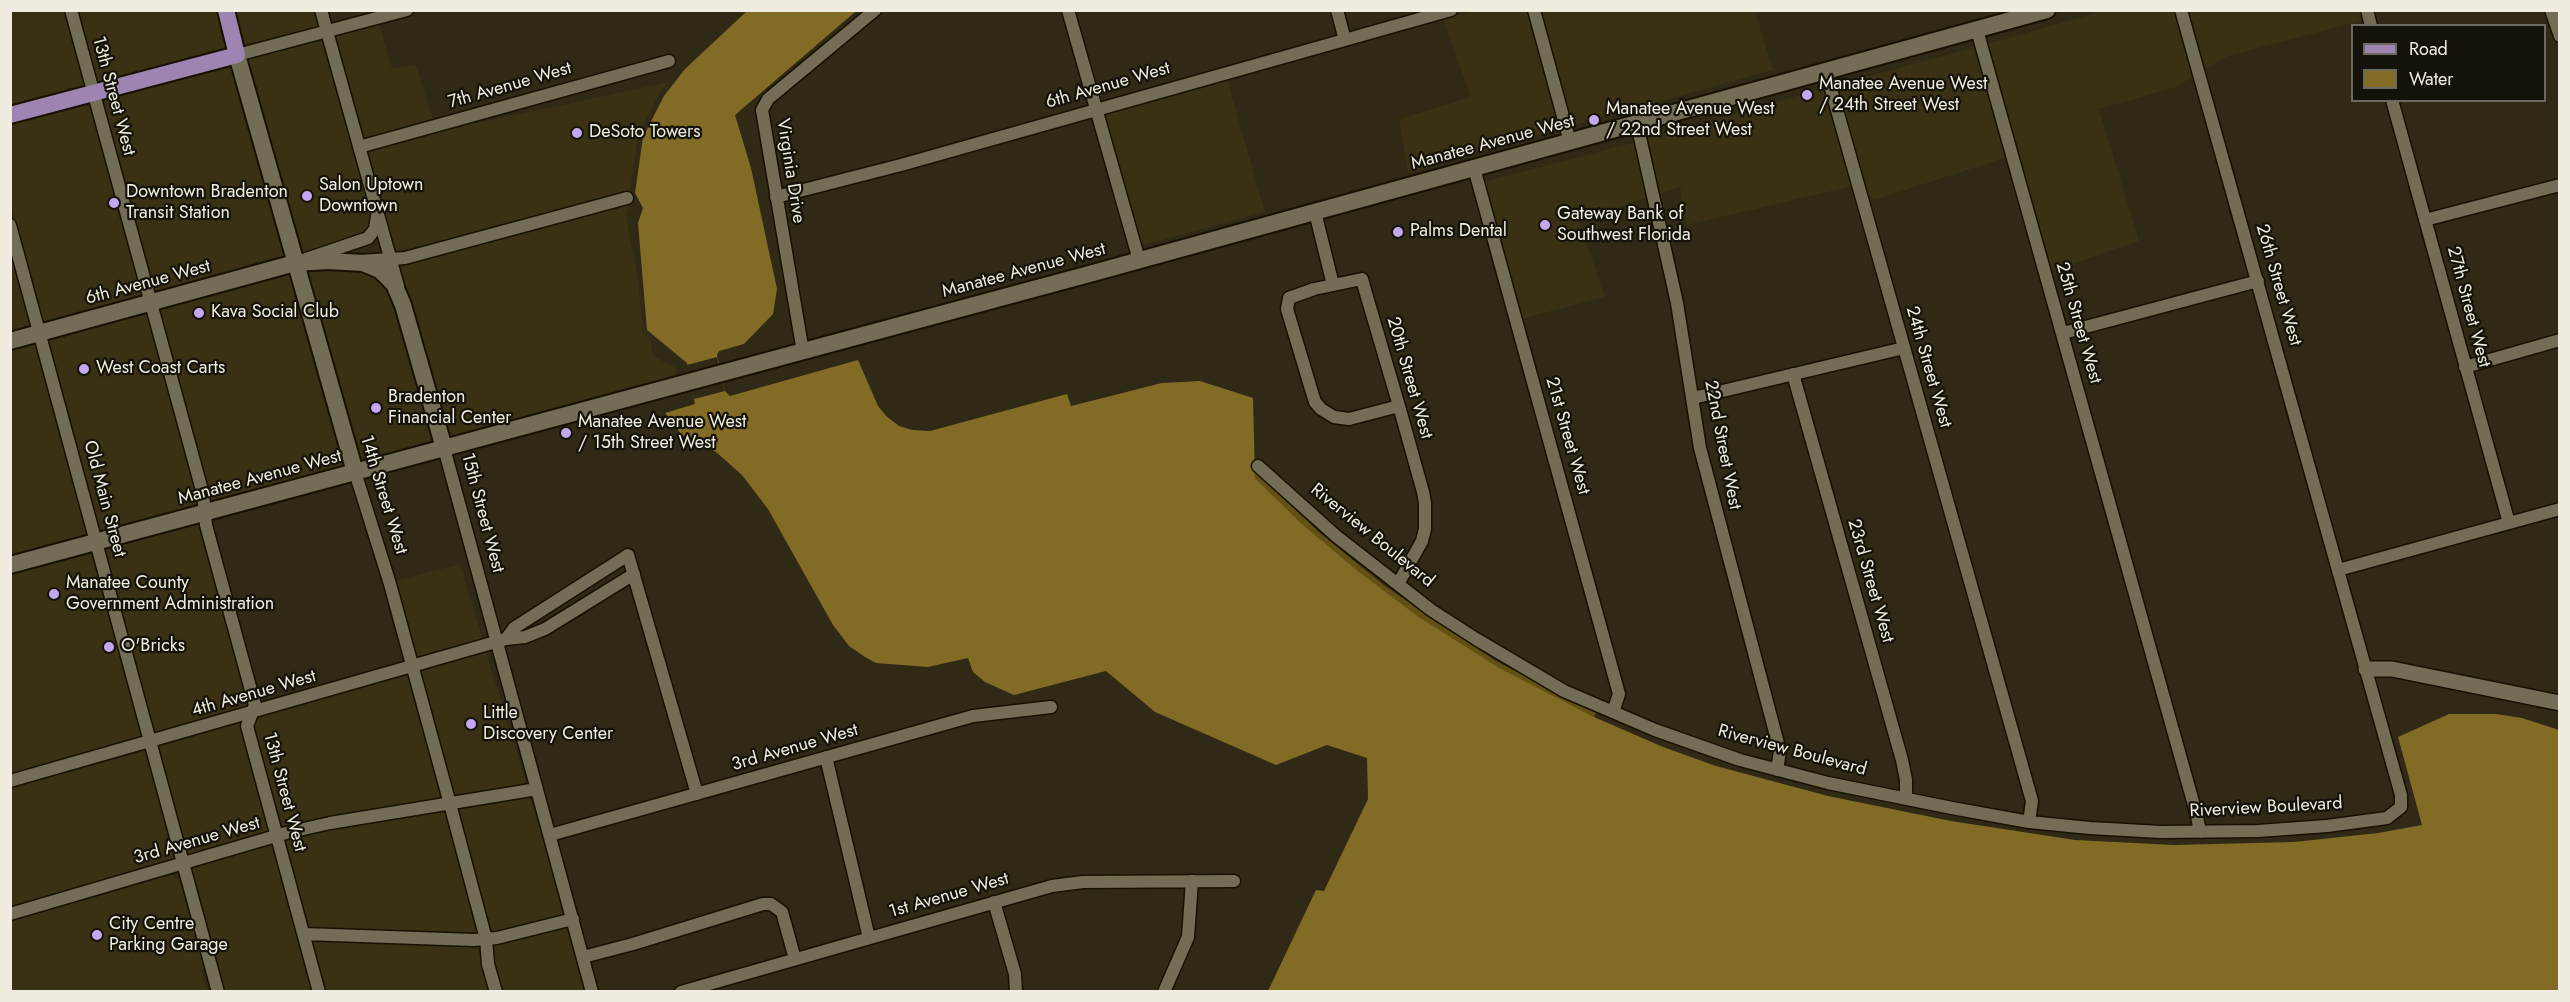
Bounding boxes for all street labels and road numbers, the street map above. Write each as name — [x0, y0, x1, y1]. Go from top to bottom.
street label: 13th Street West — [87, 34, 139, 158]
street label: 7th Avenue West — [446, 58, 574, 114]
street label: 6th Avenue West — [1043, 58, 1173, 114]
street label: Manatee Avenue West — [1409, 111, 1577, 175]
street label: Virginia Drive — [771, 117, 809, 225]
street label: 26th Street West — [2250, 222, 2306, 348]
street label: Manatee Avenue West — [940, 239, 1108, 303]
street label: 27th Street West — [2441, 244, 2495, 370]
street label: 6th Avenue West — [83, 256, 213, 310]
street label: 25th Street West — [2050, 260, 2106, 386]
street label: 24th Street West — [1900, 304, 1956, 430]
street label: 20th Street West — [1381, 315, 1437, 441]
street label: 21st Street West — [1540, 375, 1594, 497]
street label: 22nd Street West — [1699, 379, 1745, 511]
street label: 14th Street West — [355, 433, 411, 557]
street label: Old Main Street — [78, 438, 130, 560]
street label: Manatee Avenue West — [176, 446, 344, 510]
street label: 15th Street West — [456, 451, 508, 575]
street label: Riverview Boulevard — [1306, 479, 1438, 593]
street label: 23rd Street West — [1842, 517, 1898, 645]
street label: 4th Avenue West — [189, 666, 319, 722]
street label: 3rd Avenue West — [729, 720, 861, 776]
street label: Riverview Boulevard — [1715, 721, 1869, 781]
street label: 13th Street West — [258, 730, 310, 854]
street label: Riverview Boulevard — [2189, 793, 2343, 823]
street label: 3rd Avenue West — [131, 813, 263, 869]
street label: 1st Avenue West — [887, 869, 1011, 923]

